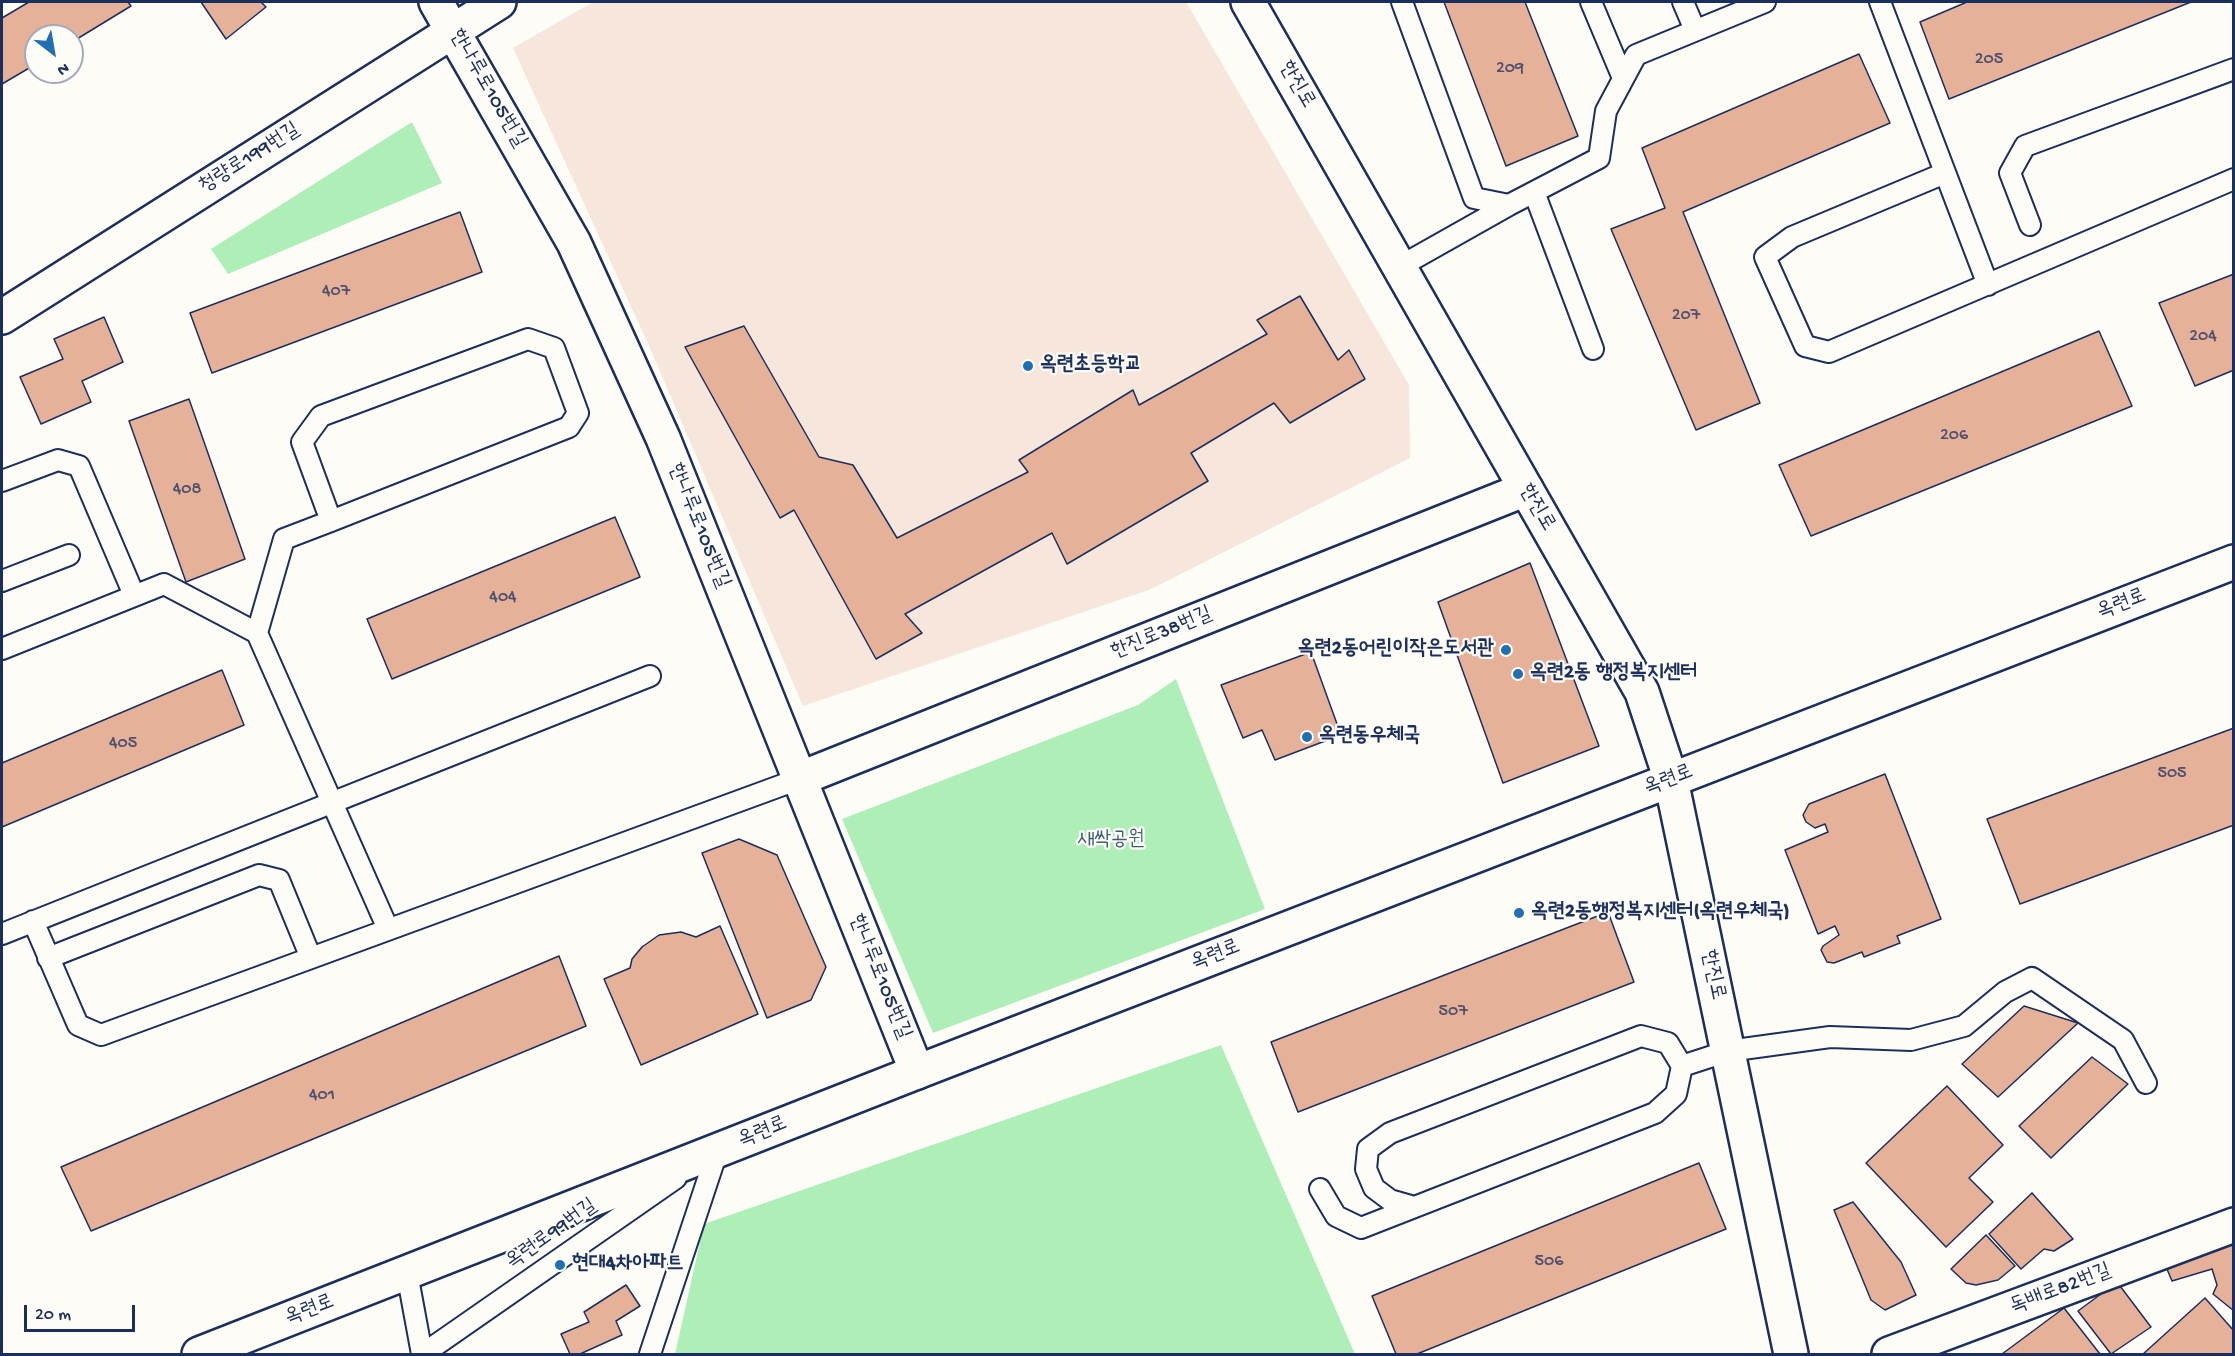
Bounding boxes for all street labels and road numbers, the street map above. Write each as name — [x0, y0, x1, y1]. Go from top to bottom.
street label: 한나루로105번길 — [443, 25, 531, 153]
street label: 한진로 — [1272, 57, 1320, 113]
street label: 청량로199번길 — [195, 118, 305, 200]
street label: 한나루로105번길 — [661, 460, 735, 592]
street label: 한진로 — [1512, 480, 1560, 536]
street label: 옥련로 — [2094, 584, 2150, 626]
street label: 한진로38번길 — [1108, 602, 1216, 666]
street label: 옥련로 — [1641, 760, 1697, 802]
street label: 한나루로105번길 — [842, 911, 916, 1043]
street label: 옥련로 — [1188, 935, 1244, 977]
street label: 한진로 — [1694, 948, 1730, 1002]
street label: 옥련로 — [735, 1112, 791, 1154]
street label: 옥련로99번길 — [502, 1194, 602, 1276]
street label: 독배로82번길 — [2007, 1259, 2115, 1321]
street label: 옥련로 — [282, 1290, 338, 1332]

